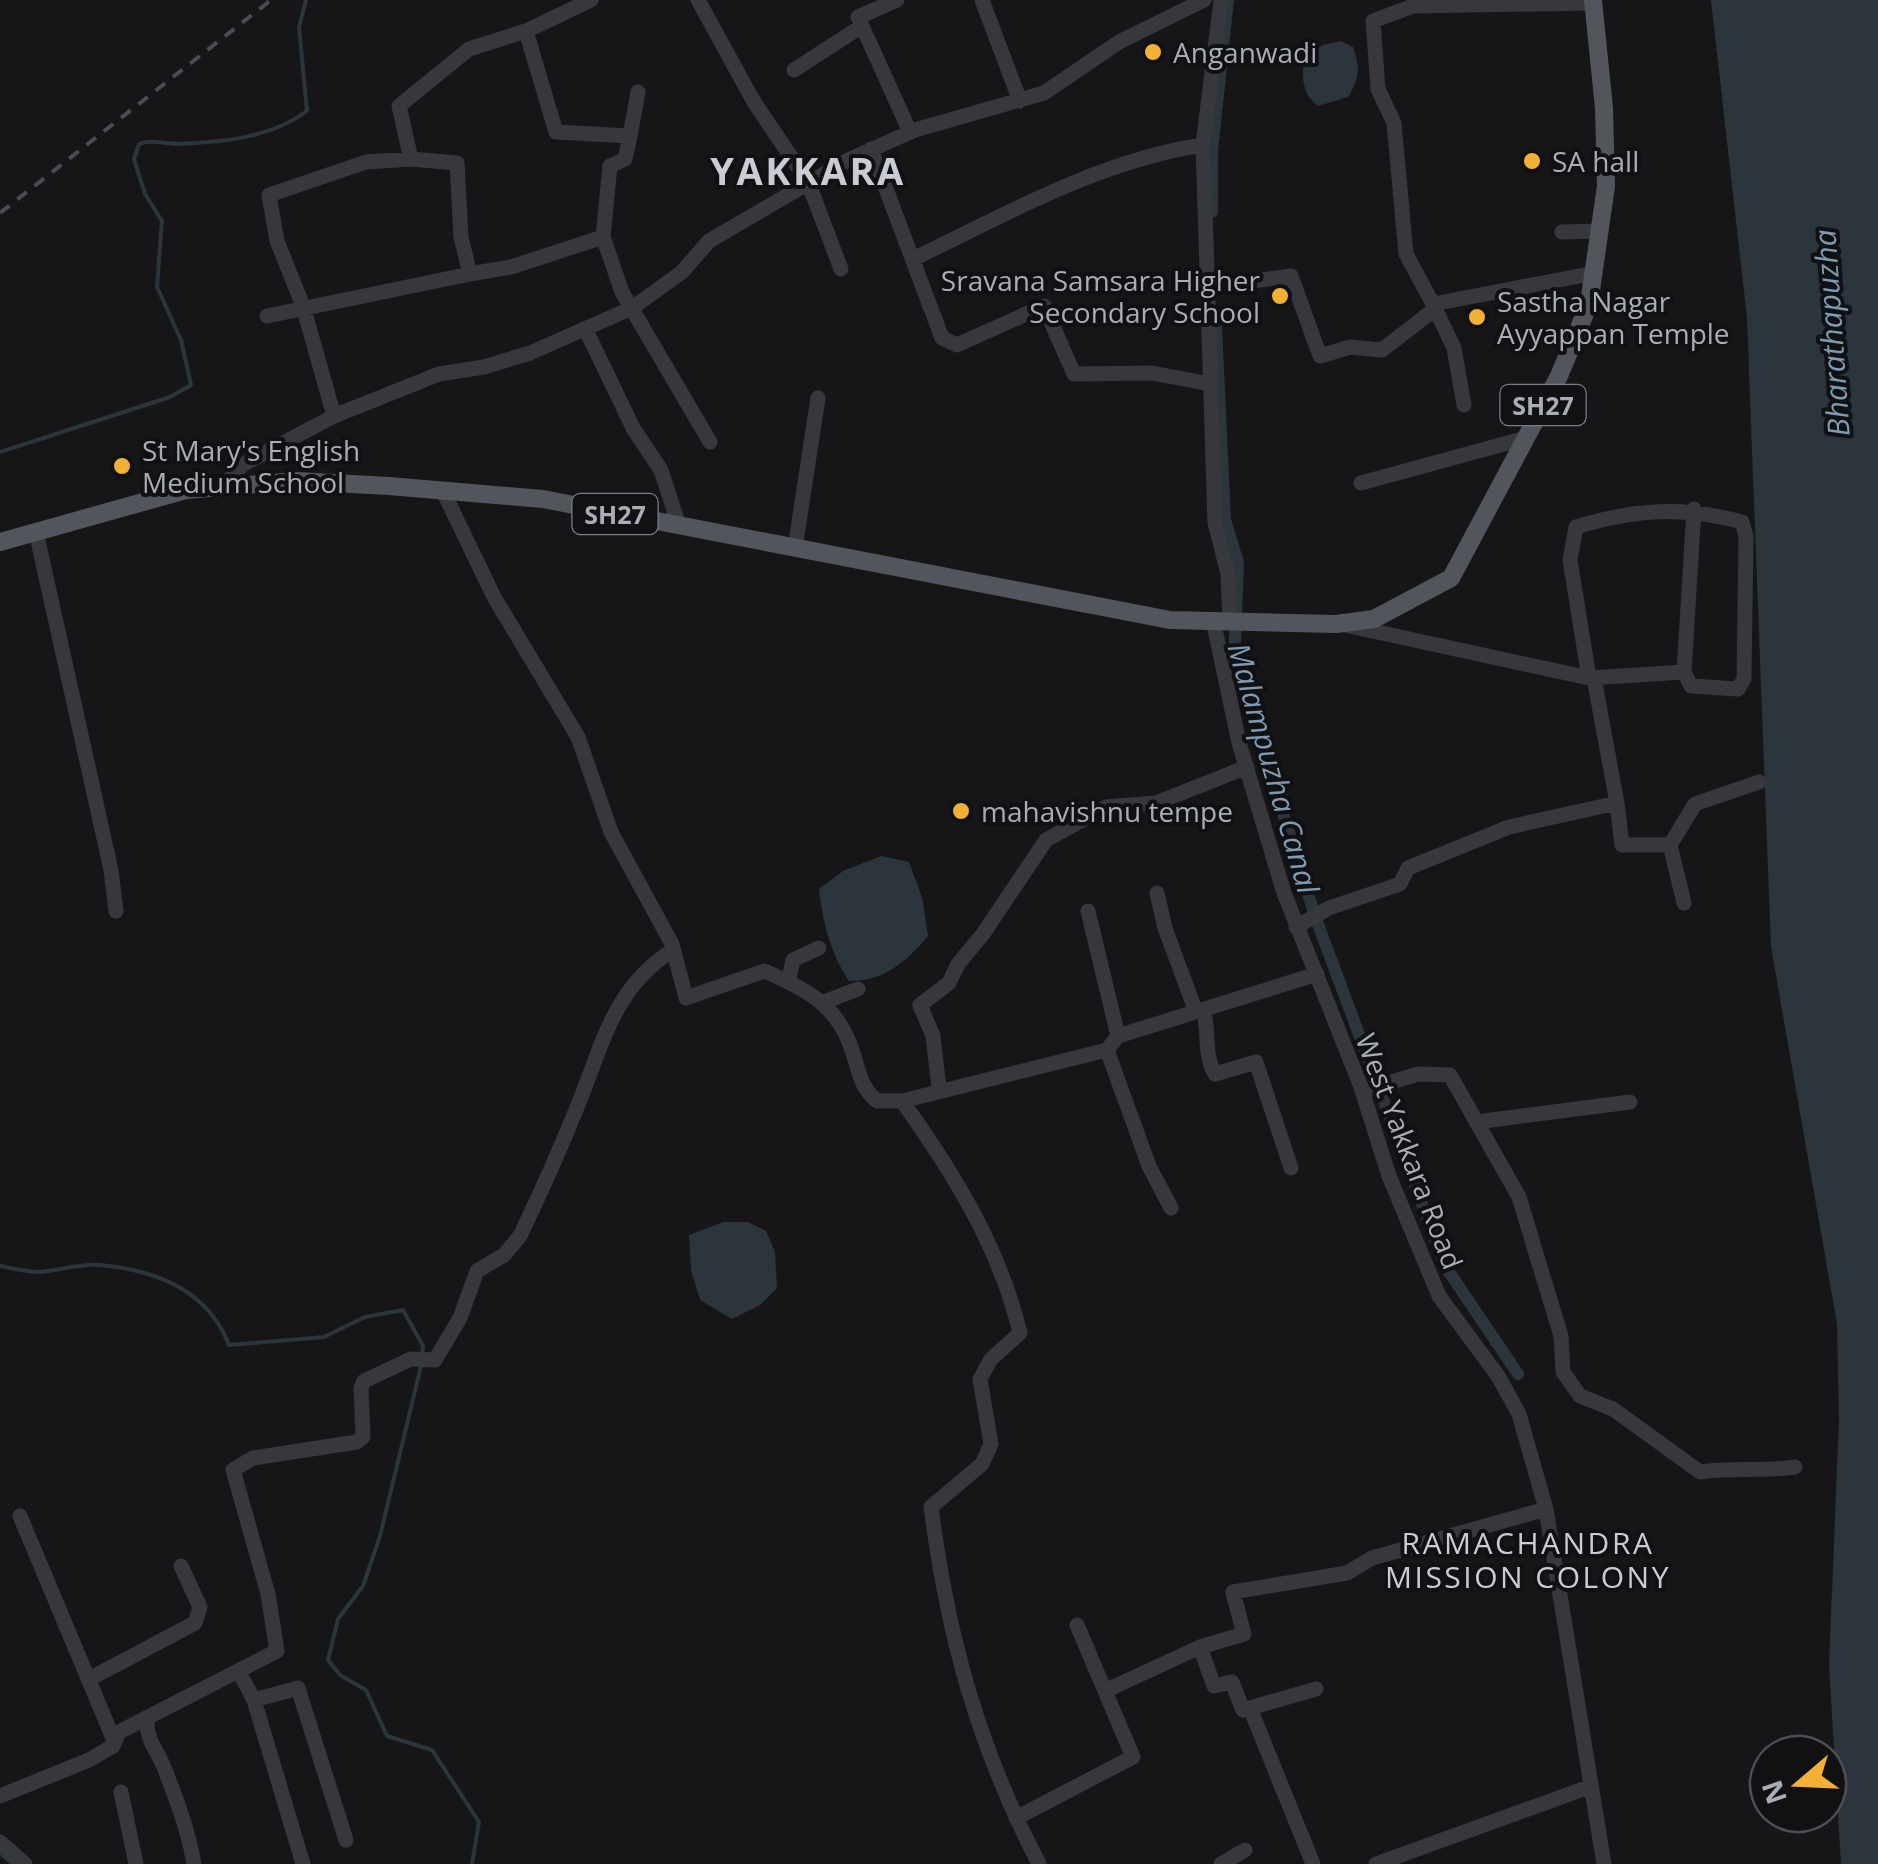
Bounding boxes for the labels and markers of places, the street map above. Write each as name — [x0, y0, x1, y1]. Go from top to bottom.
place label: Anganwadi — [1173, 33, 1317, 71]
marker: Anganwadi — [1142, 41, 1164, 63]
place label: SA hall — [1552, 142, 1639, 180]
marker: SA hall — [1521, 150, 1543, 172]
place label: Sravana Samsara Higher Secondary School — [941, 261, 1261, 331]
place label: Sastha Nagar Ayyappan Temple — [1497, 282, 1730, 352]
marker: Sravana Samsara Higher Secondary School — [1269, 285, 1291, 307]
marker: Sastha Nagar Ayyappan Temple — [1466, 306, 1488, 328]
place label: St Mary's English Medium School — [142, 431, 360, 501]
marker: St Mary's English Medium School — [111, 455, 133, 477]
place label: mahavishnu tempe — [981, 792, 1233, 830]
marker: mahavishnu tempe — [950, 800, 972, 822]

